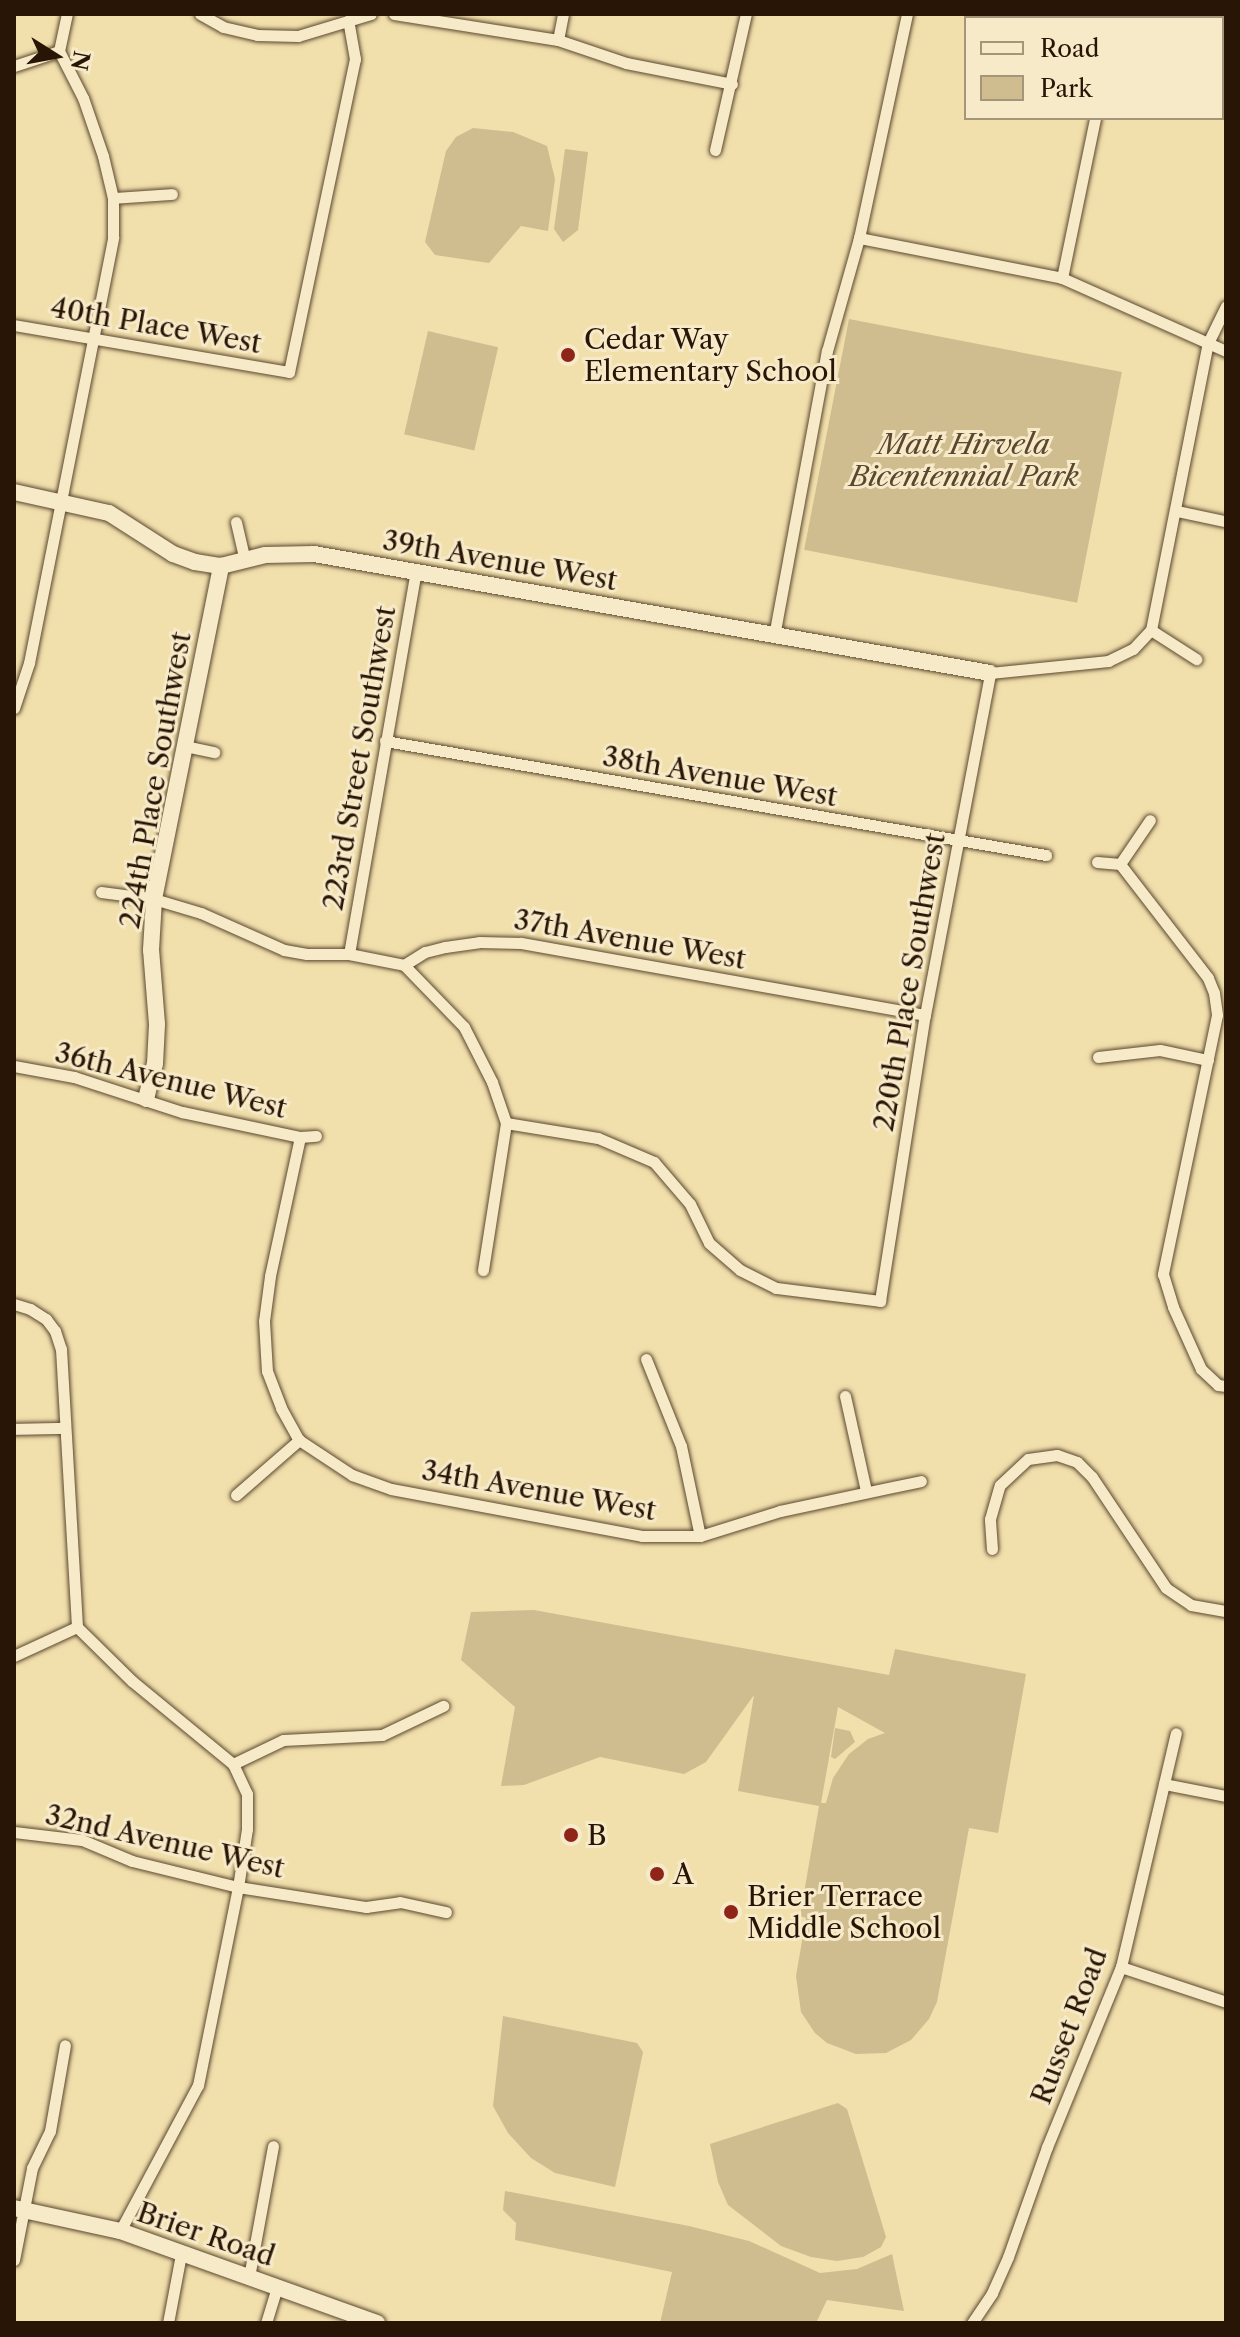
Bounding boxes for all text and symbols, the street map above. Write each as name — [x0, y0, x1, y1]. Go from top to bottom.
north arrow — [16, 16, 96, 96]
legend — [964, 16, 1224, 120]
text: Road — [1040, 34, 1099, 63]
text: N — [65, 49, 95, 73]
text: Park — [1040, 74, 1092, 103]
street label: 40th Place West — [48, 290, 264, 360]
place label: Cedar Way Elementary School — [584, 322, 838, 388]
marker: Cedar Way Elementary School — [559, 346, 577, 364]
park label: Matt Hirvela Bicentennial Park — [849, 427, 1079, 493]
street label: 39th Avenue West — [379, 523, 621, 597]
street label: 223rd Street Southwest — [316, 603, 402, 913]
street label: 224th Place Southwest — [112, 629, 198, 931]
street label: 38th Avenue West — [599, 739, 841, 813]
street label: 220th Place Southwest — [866, 830, 952, 1134]
street label: 37th Avenue West — [510, 902, 750, 976]
street label: 36th Avenue West — [51, 1035, 291, 1125]
street label: 34th Avenue West — [418, 1453, 660, 1527]
street label: 32nd Avenue West — [41, 1797, 289, 1885]
place label: B — [587, 1818, 607, 1852]
marker: B — [562, 1826, 580, 1844]
place label: A — [673, 1857, 694, 1891]
marker: A — [648, 1865, 666, 1883]
place label: Brier Terrace Middle School — [747, 1879, 941, 1945]
marker: Brier Terrace Middle School — [722, 1903, 740, 1921]
street label: Russet Road — [1024, 1943, 1114, 2109]
street label: Brier Road — [132, 2195, 280, 2273]

